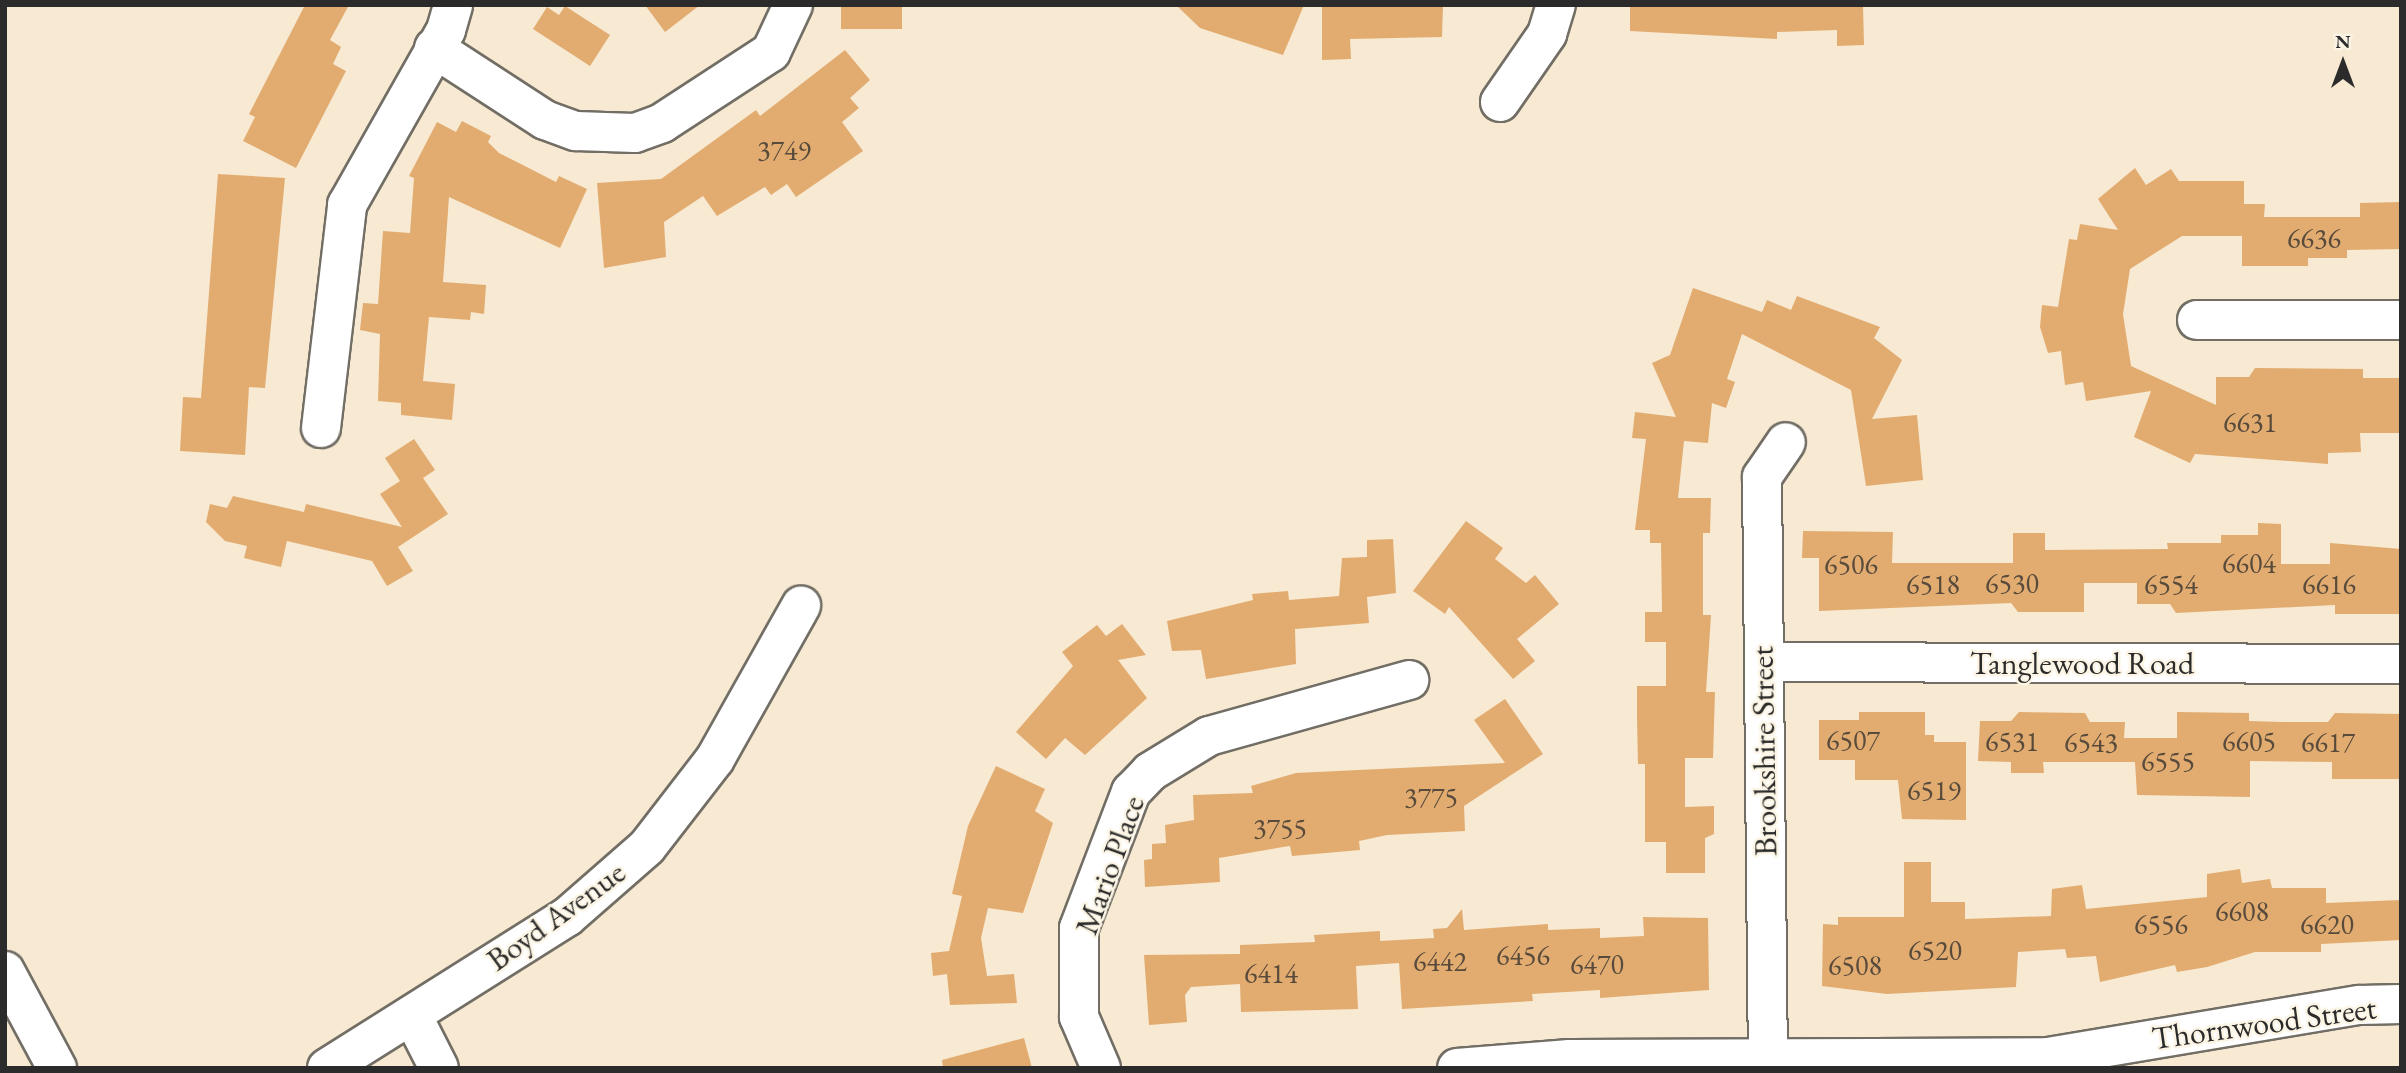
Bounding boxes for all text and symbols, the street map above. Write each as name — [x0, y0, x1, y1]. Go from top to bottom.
north arrow — [2308, 28, 2378, 98]
text: N — [2335, 29, 2351, 54]
house number: 3749 — [757, 133, 811, 167]
house number: 6636 — [2287, 221, 2341, 255]
house number: 6631 — [2223, 405, 2277, 439]
house number: 6604 — [2222, 546, 2276, 580]
house number: 6506 — [1824, 547, 1878, 581]
house number: 6530 — [1985, 566, 2039, 600]
house number: 6518 — [1906, 567, 1960, 601]
house number: 6554 — [2144, 567, 2198, 601]
house number: 6616 — [2302, 567, 2356, 601]
street label: Tanglewood Road — [1970, 644, 2194, 682]
street label: Brookshire Street — [1743, 646, 1785, 856]
house number: 6507 — [1826, 723, 1880, 757]
house number: 6531 — [1985, 724, 2039, 758]
house number: 6605 — [2222, 724, 2276, 758]
house number: 6543 — [2064, 725, 2118, 759]
house number: 6617 — [2301, 725, 2355, 759]
house number: 6555 — [2141, 744, 2195, 778]
house number: 6519 — [1907, 773, 1961, 807]
house number: 3775 — [1404, 780, 1458, 814]
street label: Mario Place — [1067, 790, 1153, 940]
house number: 3755 — [1253, 811, 1307, 845]
street label: Boyd Avenue — [479, 853, 633, 979]
house number: 6608 — [2215, 894, 2269, 928]
house number: 6556 — [2134, 907, 2188, 941]
house number: 6620 — [2300, 907, 2354, 941]
house number: 6520 — [1908, 933, 1962, 967]
house number: 6456 — [1496, 938, 1550, 972]
house number: 6442 — [1413, 944, 1467, 978]
house number: 6470 — [1570, 947, 1624, 981]
house number: 6508 — [1828, 948, 1882, 982]
house number: 6414 — [1244, 956, 1298, 990]
street label: Thornwood Street — [2149, 988, 2379, 1058]

